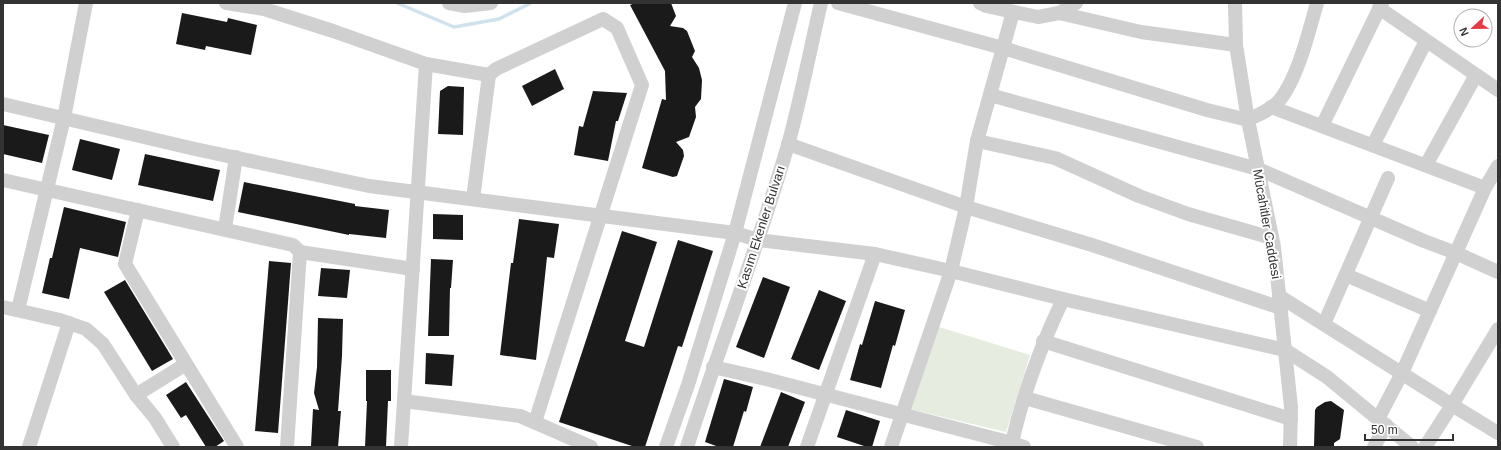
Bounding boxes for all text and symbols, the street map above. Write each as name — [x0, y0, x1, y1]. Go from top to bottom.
north arrow — [1453, 8, 1493, 48]
text: N — [1457, 26, 1471, 38]
street label: Kasım Ekenler Bulvarı — [734, 164, 788, 290]
street label: Mücahitler Caddesi — [1250, 168, 1284, 280]
scale bar — [1365, 416, 1453, 442]
text: 50 m — [1371, 423, 1398, 437]

